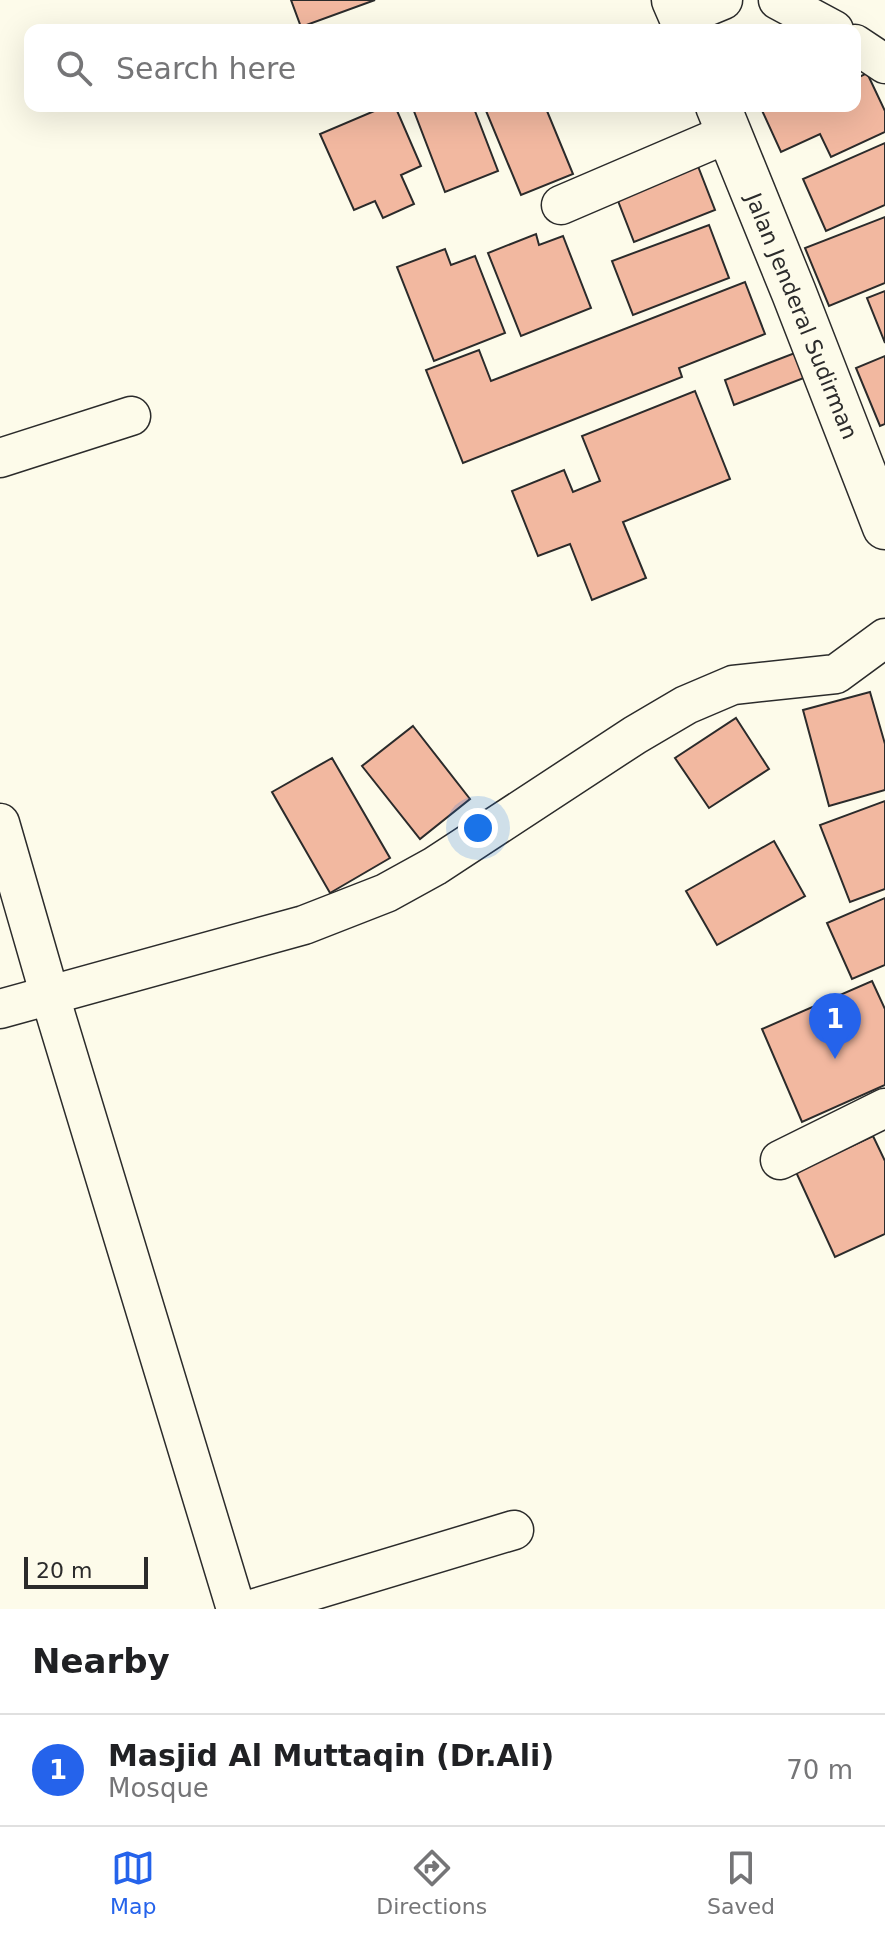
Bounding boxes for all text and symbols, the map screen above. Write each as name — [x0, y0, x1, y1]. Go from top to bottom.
search box — [24, 24, 861, 112]
icon: search — [52, 46, 96, 90]
text: Search here — [116, 51, 296, 86]
street label: Jalan Jenderal Sudirman — [740, 188, 862, 443]
your location — [458, 808, 498, 848]
pin: 1 — [809, 993, 861, 1059]
scale bar — [24, 1553, 148, 1589]
text: 20 m — [36, 1558, 92, 1583]
text: Nearby — [32, 1641, 170, 1681]
text: Masjid Al Muttaqin (Dr.Ali) — [108, 1738, 554, 1773]
text: 1 — [49, 1755, 67, 1785]
text: 70 m — [786, 1755, 853, 1785]
text: Mosque — [108, 1773, 209, 1803]
tab: Map — [110, 1846, 156, 1919]
tab: Directions — [376, 1846, 487, 1919]
tab: Saved — [707, 1846, 775, 1919]

